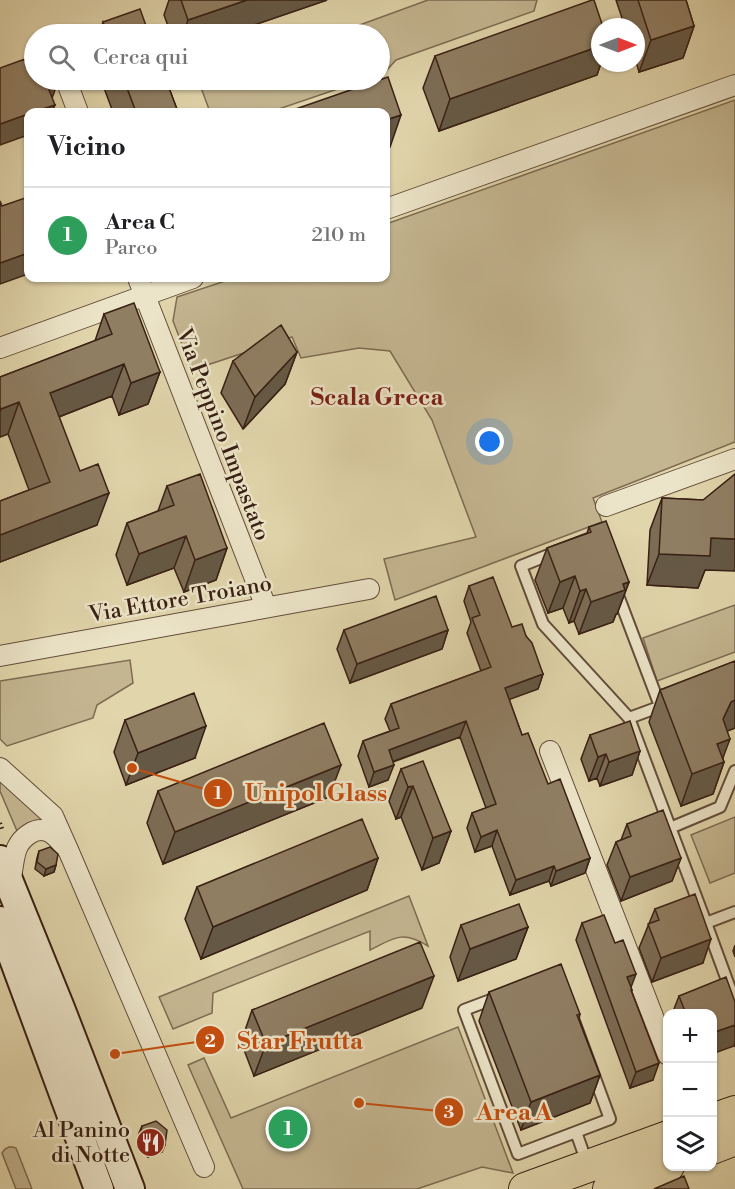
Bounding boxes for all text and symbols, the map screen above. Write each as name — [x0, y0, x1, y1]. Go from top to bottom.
north arrow — [591, 18, 645, 72]
search box — [24, 24, 390, 90]
icon: search — [45, 41, 78, 74]
text: Cerca qui — [93, 44, 189, 71]
text: Vicino — [48, 131, 126, 163]
text: Area C — [105, 209, 175, 236]
text: 1 — [63, 223, 72, 248]
text: 210 m — [311, 223, 366, 248]
text: Parco — [105, 236, 158, 261]
street label: Via Peppino Impastato — [169, 324, 276, 544]
district label: Scala Greca — [310, 383, 445, 413]
your location — [475, 427, 504, 456]
street label: Via Ettore Troiano — [86, 570, 274, 629]
callout: Unipol Glass — [203, 772, 399, 814]
text: Unipol Glass — [245, 779, 387, 809]
text: 1 — [214, 782, 223, 805]
map controls — [663, 1009, 717, 1171]
button: + — [663, 1009, 717, 1063]
callout: Star Frutta — [195, 1019, 375, 1061]
text: Star Frutta — [237, 1027, 364, 1057]
text: 2 — [204, 1030, 216, 1053]
button: − — [663, 1063, 717, 1117]
callout: Area A — [434, 1091, 564, 1133]
text: Area A — [475, 1098, 553, 1128]
text: 3 — [444, 1101, 455, 1124]
pin: 1 — [268, 1106, 308, 1152]
place label: Al Panino di Notte — [32, 1117, 130, 1169]
button: layers — [663, 1117, 717, 1171]
restaurant icon: Al Panino di Notte — [135, 1126, 167, 1158]

